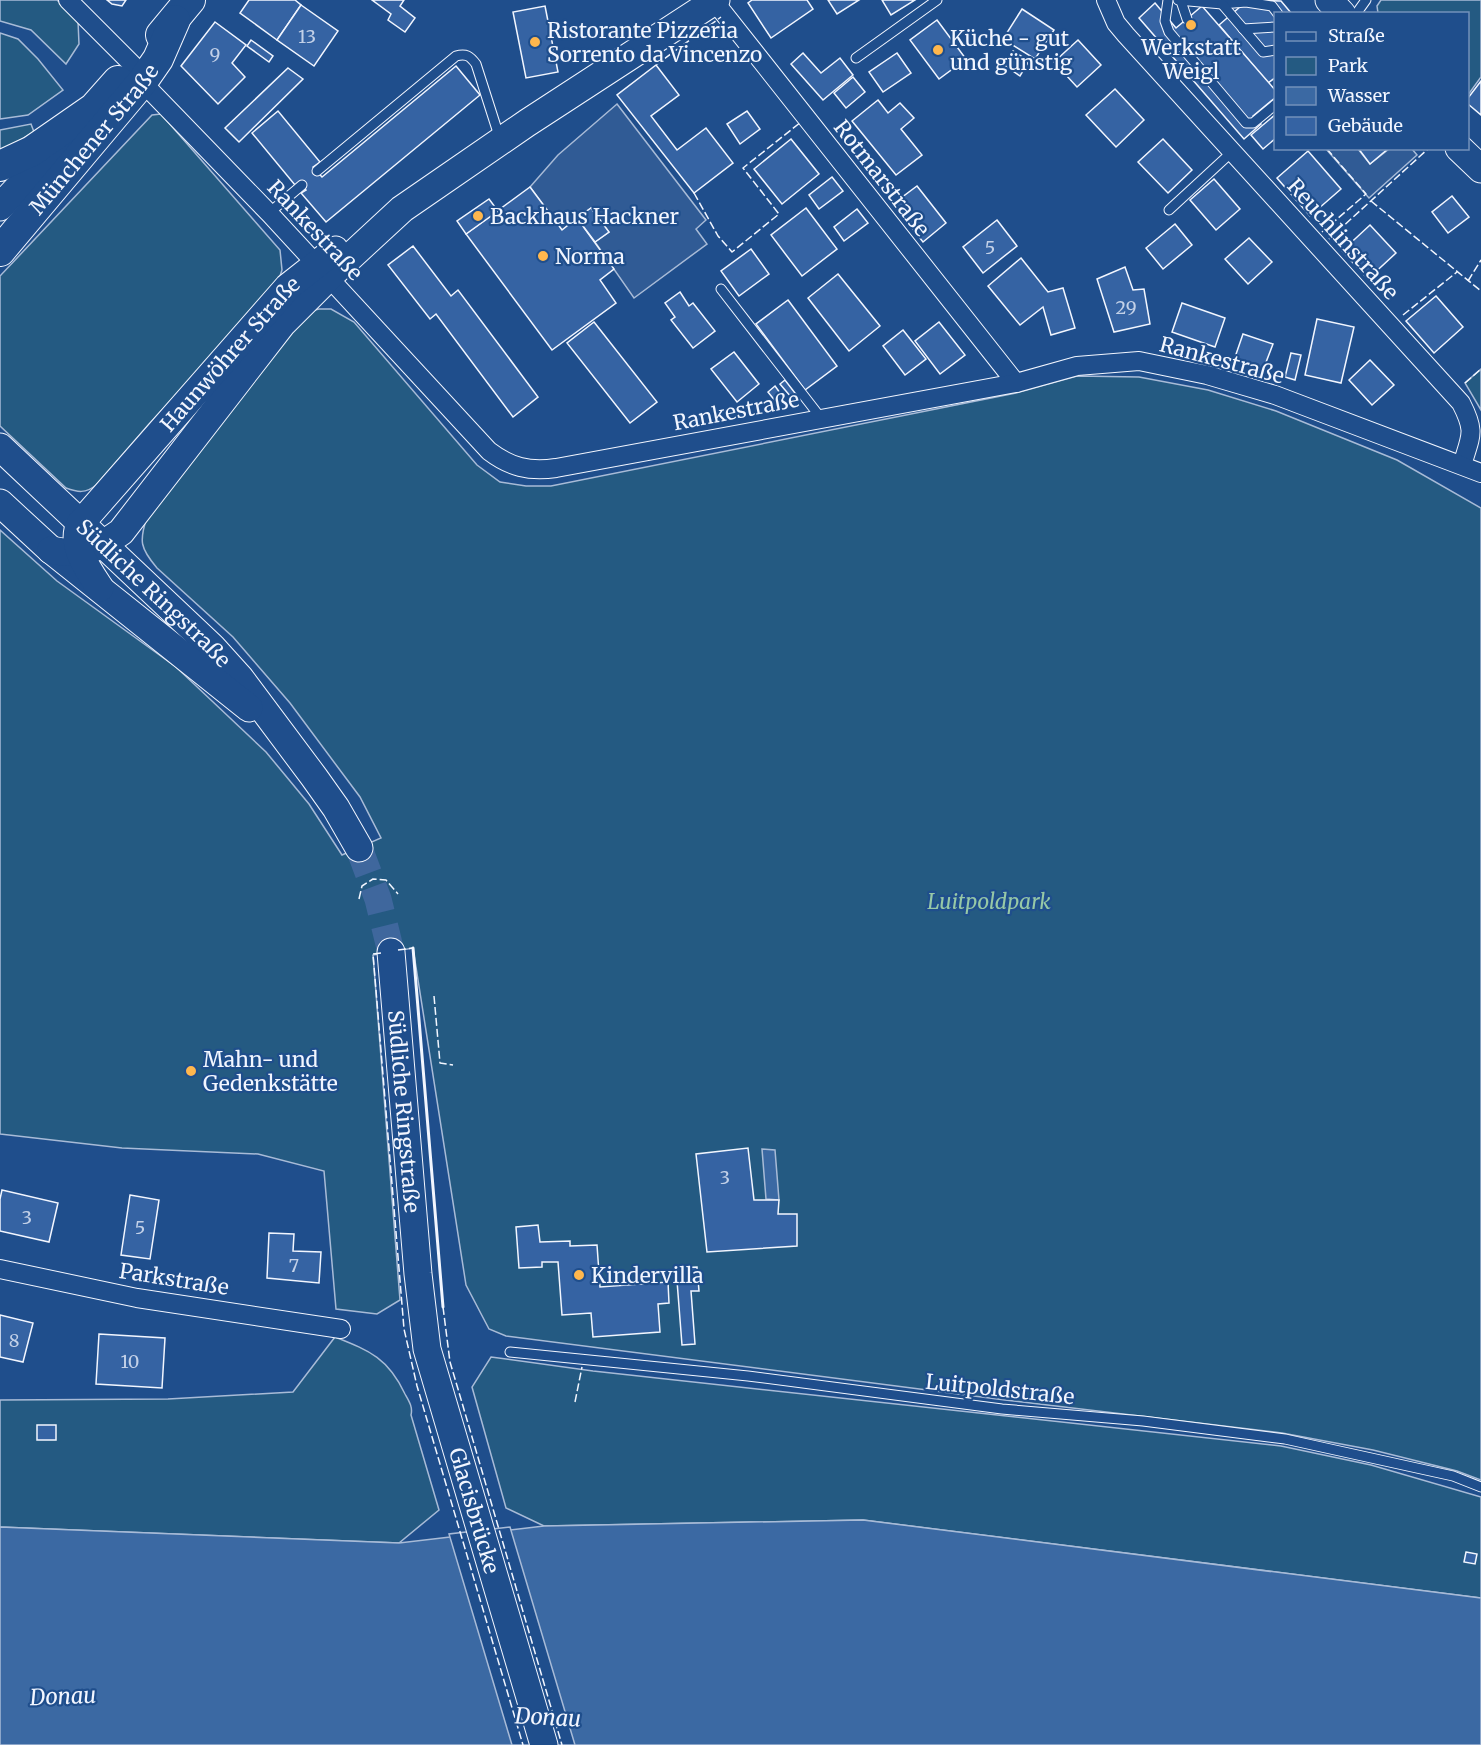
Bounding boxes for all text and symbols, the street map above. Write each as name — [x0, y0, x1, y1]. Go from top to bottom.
legend — [1274, 12, 1469, 150]
place label: Ristorante Pizzeria Sorrento da Vincenzo — [547, 17, 762, 68]
marker: Werkstatt Weigl — [1184, 18, 1198, 32]
text: Straße — [1328, 24, 1385, 47]
house number: 13 — [298, 25, 316, 48]
place label: Küche - gut und günstig — [950, 25, 1073, 76]
place label: Werkstatt Weigl — [1140, 34, 1241, 85]
marker: Ristorante Pizzeria Sorrento da Vincenzo — [528, 35, 542, 49]
house number: 9 — [210, 43, 220, 66]
marker: Küche - gut und günstig — [931, 43, 945, 57]
text: Park — [1328, 54, 1369, 77]
street label: Münchener Straße — [23, 58, 164, 220]
text: Wasser — [1327, 84, 1390, 107]
street label: Rotmarstraße — [828, 114, 936, 242]
text: Gebäude — [1328, 114, 1403, 137]
street label: Reuchlinstraße — [1281, 173, 1405, 305]
street label: Rankestraße — [262, 174, 368, 286]
place label: Backhaus Hackner — [490, 203, 679, 230]
marker: Backhaus Hackner — [471, 209, 485, 223]
house number: 5 — [985, 236, 995, 259]
place label: Norma — [555, 243, 625, 270]
marker: Norma — [536, 249, 550, 263]
street label: Haunwöhrer Straße — [154, 270, 305, 437]
house number: 29 — [1115, 296, 1137, 319]
street label: Rankestraße — [1157, 330, 1287, 390]
street label: Rankestraße — [671, 386, 801, 436]
street label: Südliche Ringstraße — [71, 513, 237, 673]
park label: Luitpoldpark — [927, 888, 1051, 915]
street label: Südliche Ringstraße — [382, 1009, 426, 1214]
place label: Mahn- und Gedenkstätte — [203, 1046, 338, 1097]
marker: Mahn- und Gedenkstätte — [184, 1064, 198, 1078]
house number: 3 — [720, 1166, 730, 1189]
house number: 3 — [22, 1206, 32, 1229]
house number: 5 — [135, 1216, 145, 1239]
house number: 7 — [289, 1254, 299, 1277]
street label: Parkstraße — [117, 1257, 231, 1301]
place label: Kindervilla — [591, 1262, 704, 1289]
marker: Kindervilla — [572, 1268, 586, 1282]
house number: 8 — [9, 1329, 19, 1352]
house number: 10 — [121, 1350, 139, 1373]
street label: Luitpoldstraße — [924, 1368, 1076, 1410]
street label: Glacisbrücke — [443, 1444, 506, 1577]
water label: Donau — [28, 1681, 97, 1711]
water label: Donau — [513, 1701, 582, 1733]

